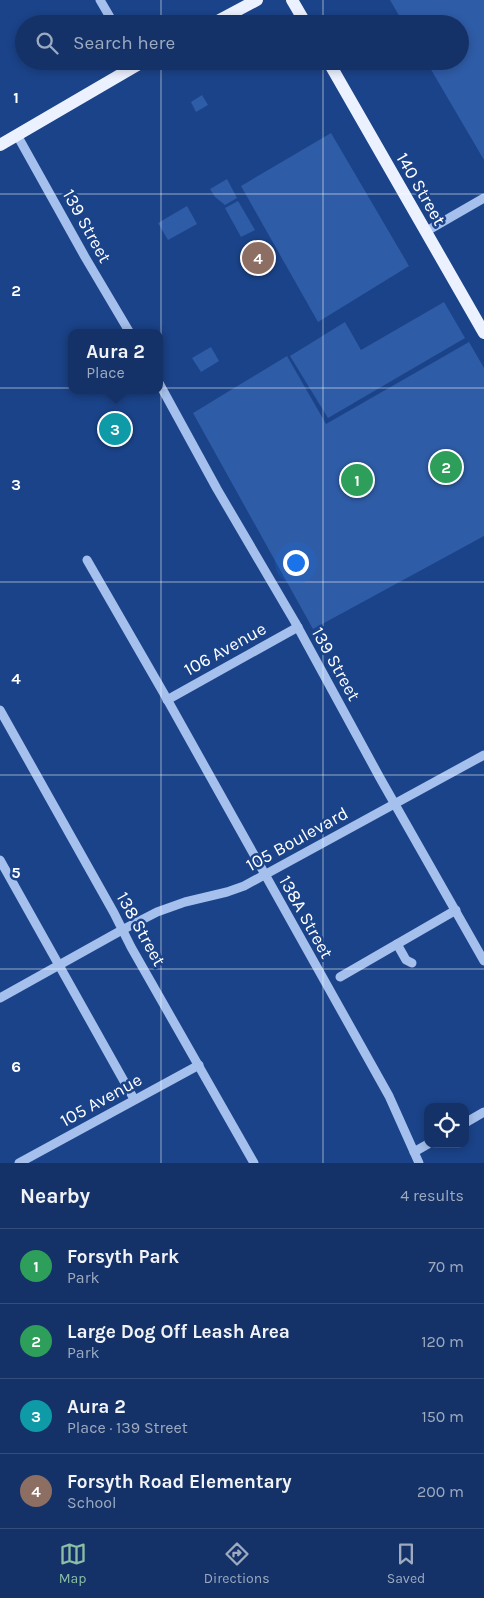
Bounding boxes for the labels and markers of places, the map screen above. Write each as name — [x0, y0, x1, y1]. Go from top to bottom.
pin: 4 — [242, 239, 274, 277]
pin: 3 — [99, 410, 131, 448]
pin: 2 — [430, 448, 462, 486]
pin: 1 — [341, 461, 373, 499]

